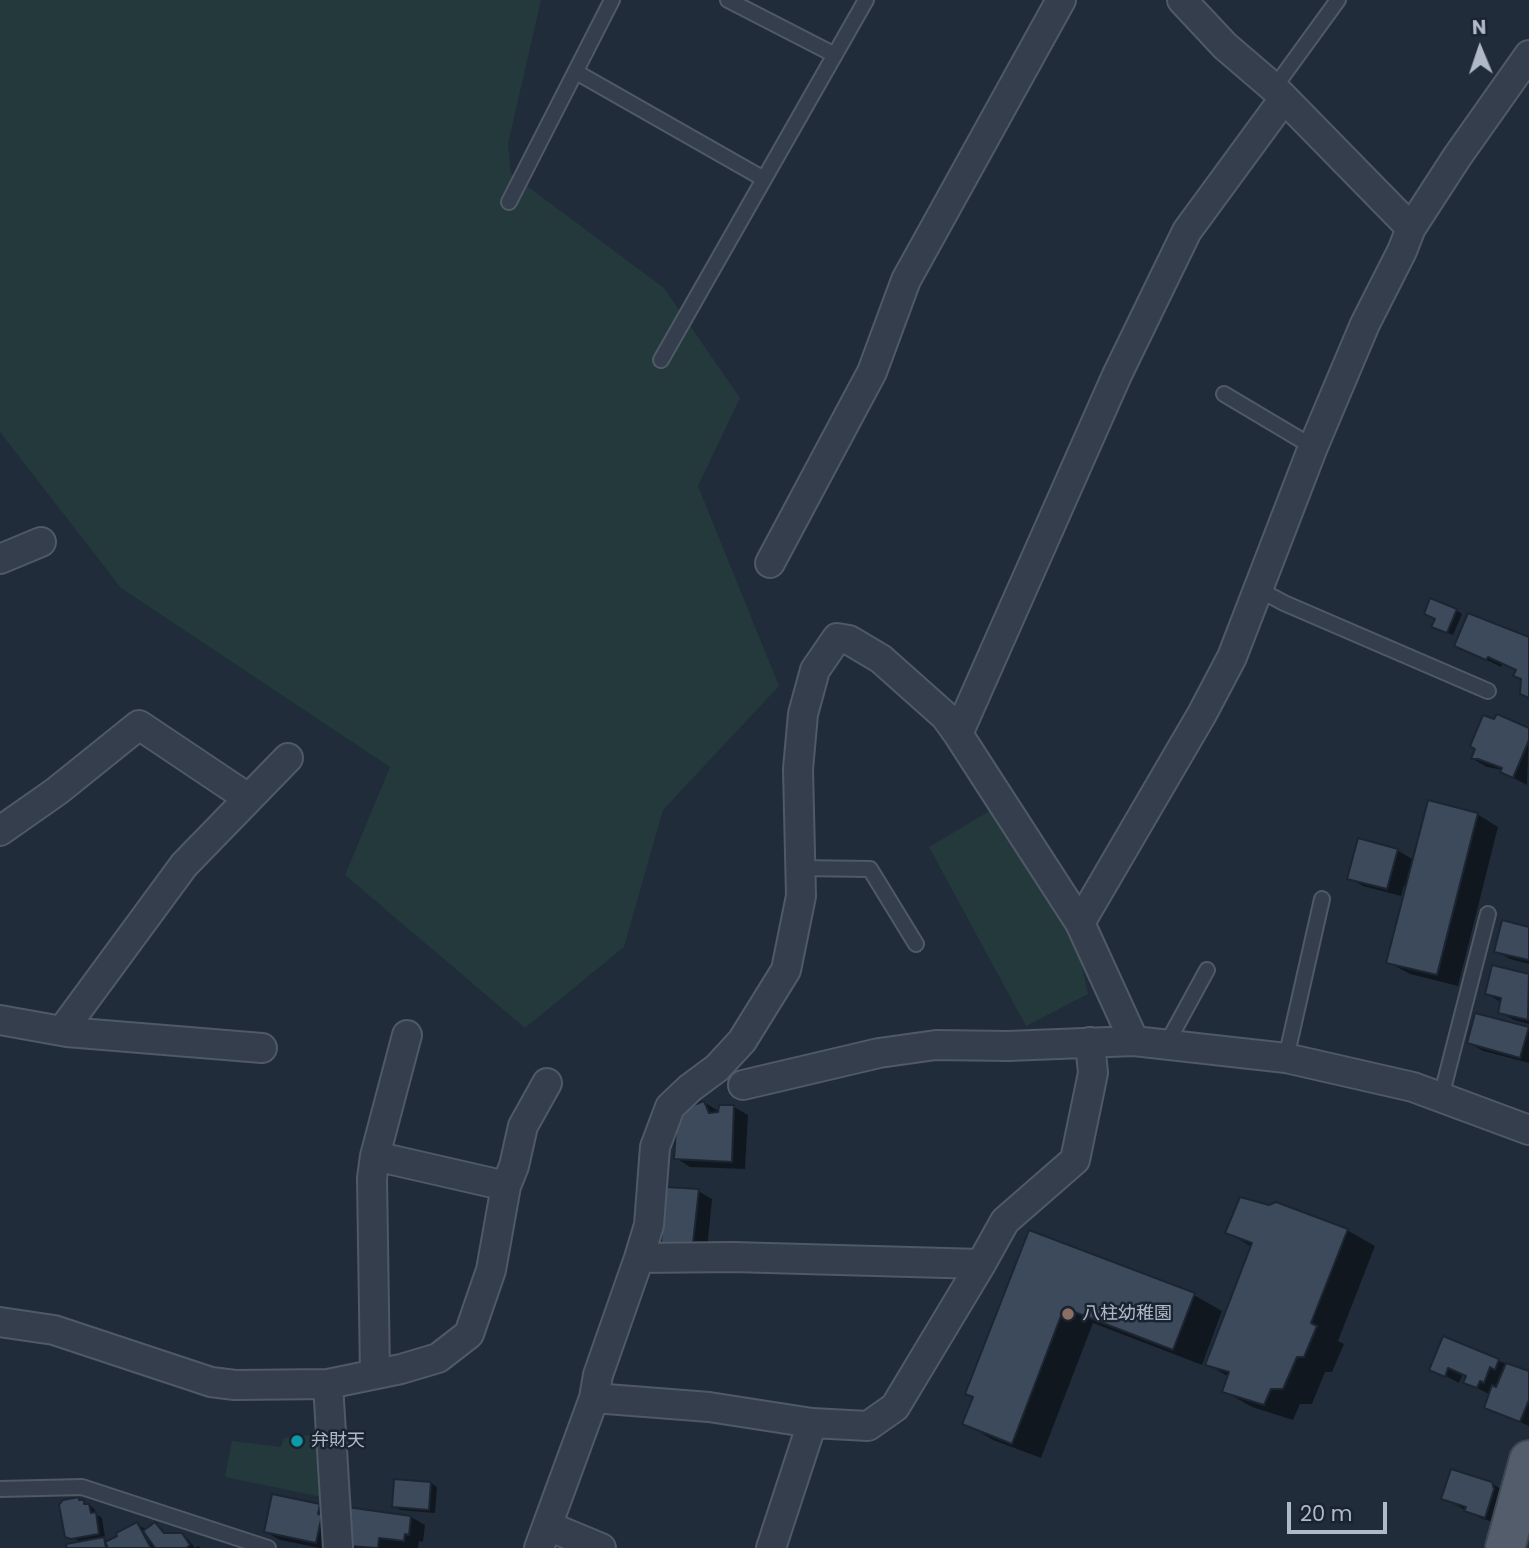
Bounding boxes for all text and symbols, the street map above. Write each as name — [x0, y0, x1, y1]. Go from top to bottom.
north arrow — [1445, 14, 1515, 84]
text: N — [1472, 14, 1487, 41]
place label: 八柱幼稚園 — [1082, 1303, 1172, 1325]
marker: 八柱幼稚園 — [1060, 1306, 1076, 1322]
place label: 弁財天 — [311, 1430, 365, 1452]
marker: 弁財天 — [289, 1433, 305, 1449]
scale bar — [1291, 1488, 1391, 1532]
text: 20 m — [1300, 1499, 1353, 1528]

